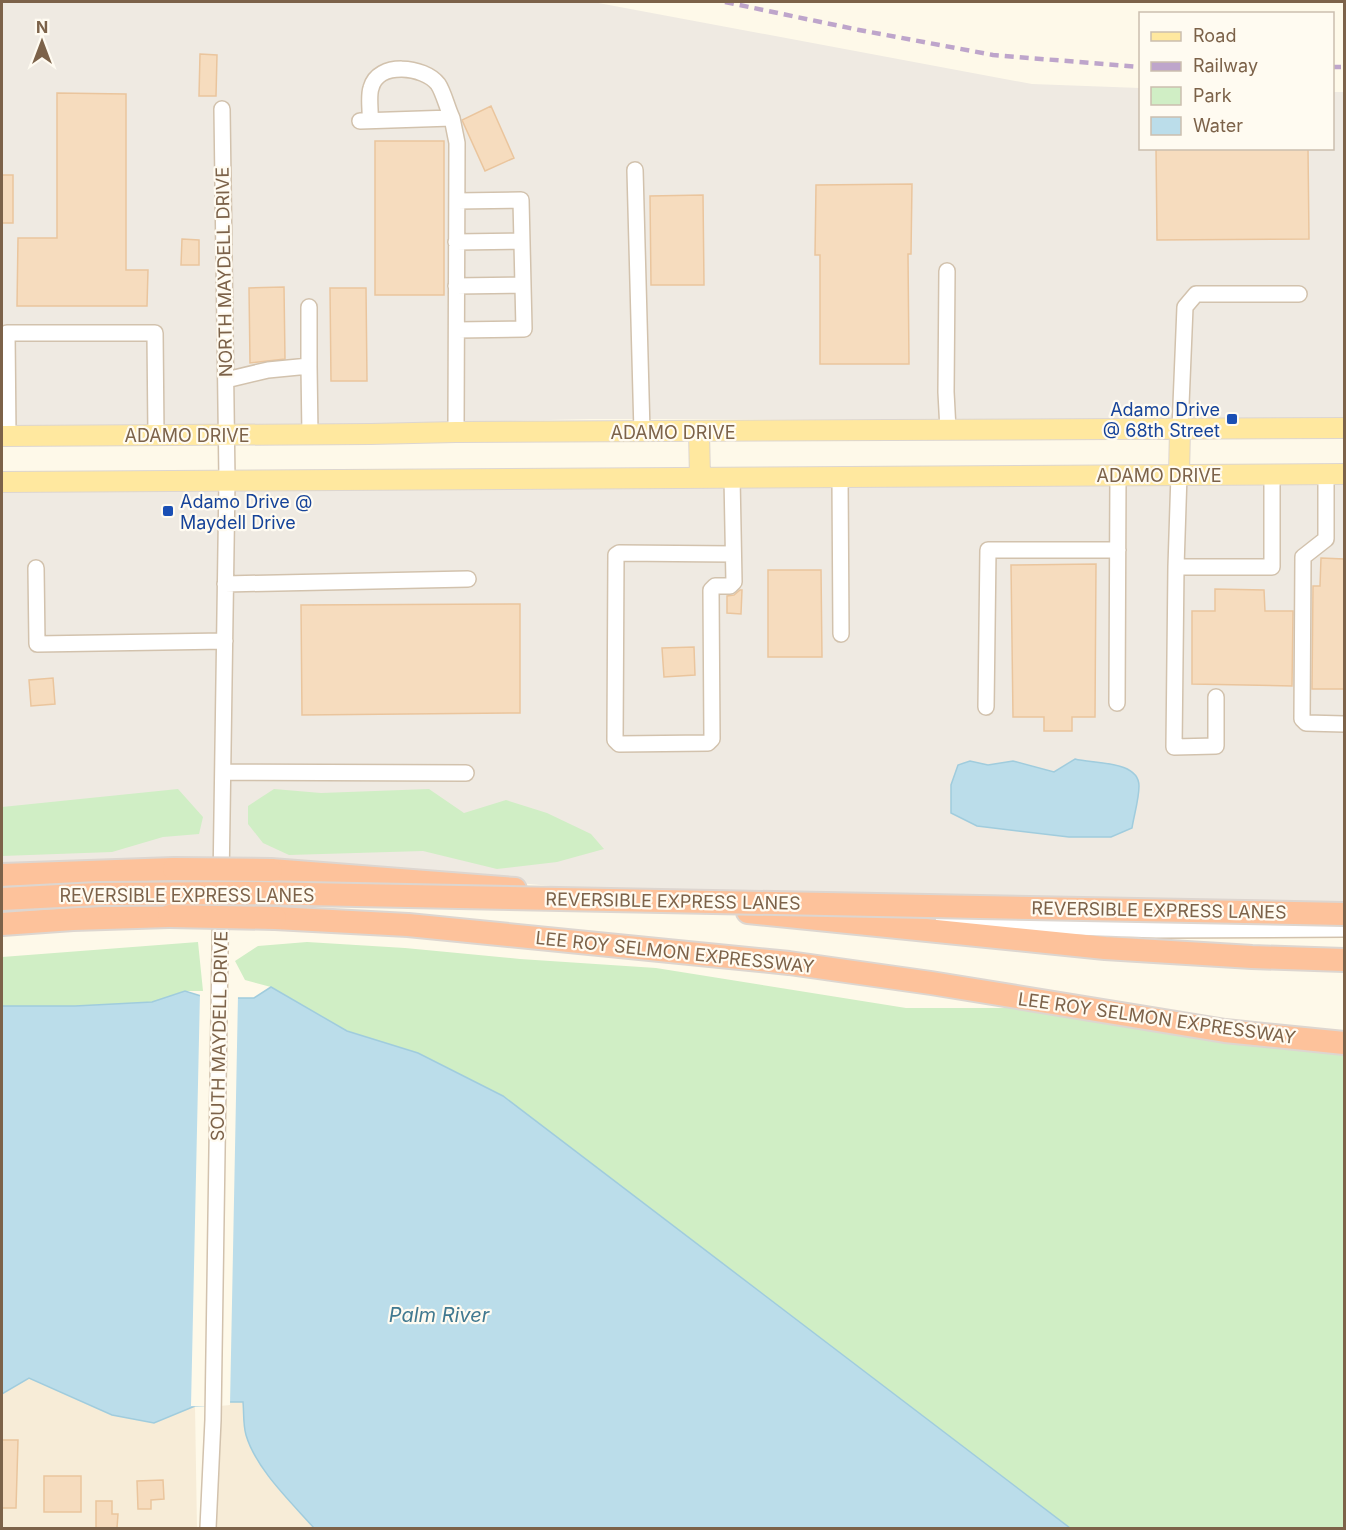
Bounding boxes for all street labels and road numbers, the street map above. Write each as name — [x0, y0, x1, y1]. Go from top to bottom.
street label: NORTH MAYDELL DRIVE — [212, 167, 236, 377]
street label: ADAMO DRIVE — [611, 422, 735, 443]
street label: ADAMO DRIVE — [125, 425, 249, 446]
street label: ADAMO DRIVE — [1097, 465, 1221, 486]
street label: REVERSIBLE EXPRESS LANES — [59, 885, 315, 906]
street label: REVERSIBLE EXPRESS LANES — [545, 888, 801, 914]
street label: REVERSIBLE EXPRESS LANES — [1031, 897, 1287, 923]
street label: LEE ROY SELMON EXPRESSWAY — [535, 927, 815, 977]
street label: SOUTH MAYDELL DRIVE — [207, 931, 231, 1141]
street label: LEE ROY SELMON EXPRESSWAY — [1017, 988, 1297, 1048]

